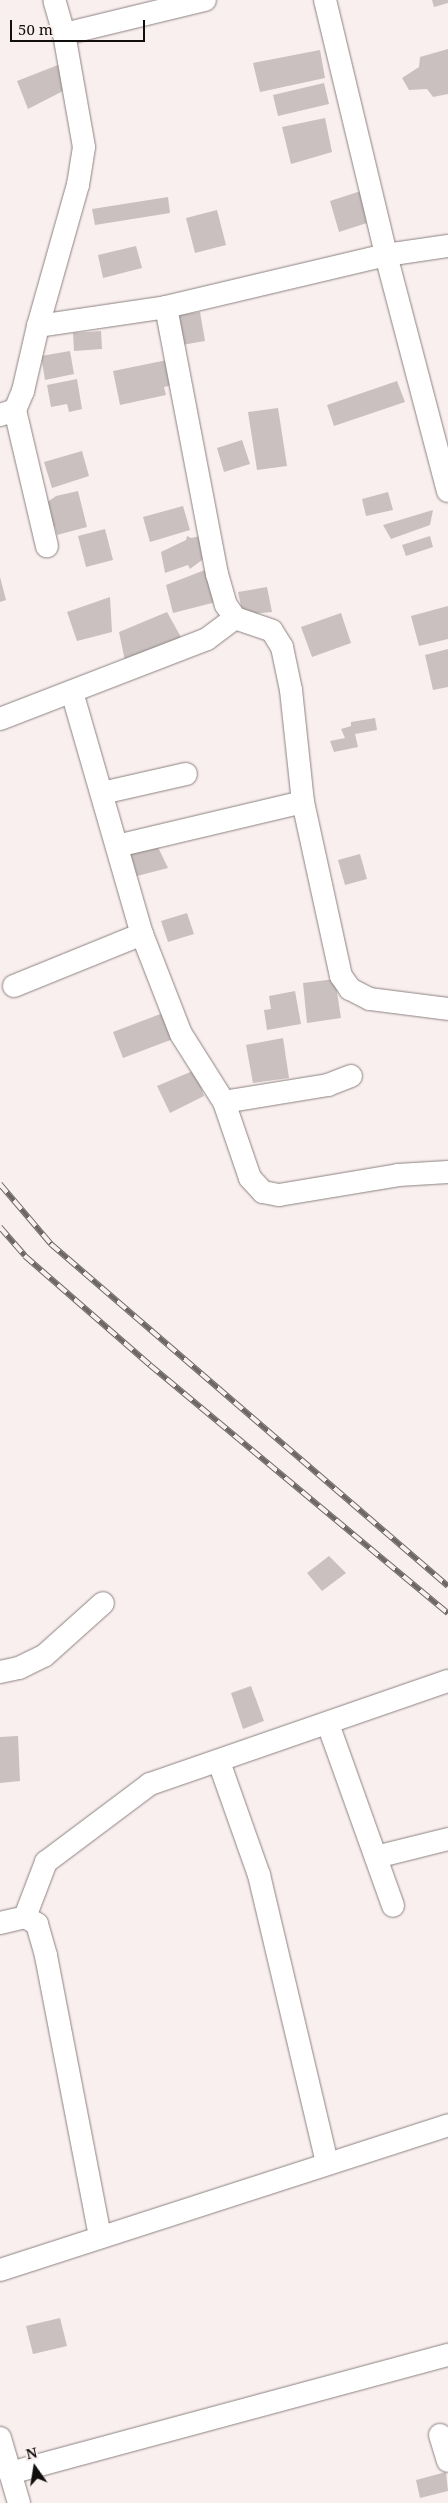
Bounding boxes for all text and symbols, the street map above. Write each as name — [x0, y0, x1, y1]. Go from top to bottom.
scale bar — [12, 10, 148, 42]
text: 50 m — [18, 19, 53, 39]
text: N — [24, 2442, 39, 2463]
north arrow — [10, 2443, 60, 2493]

